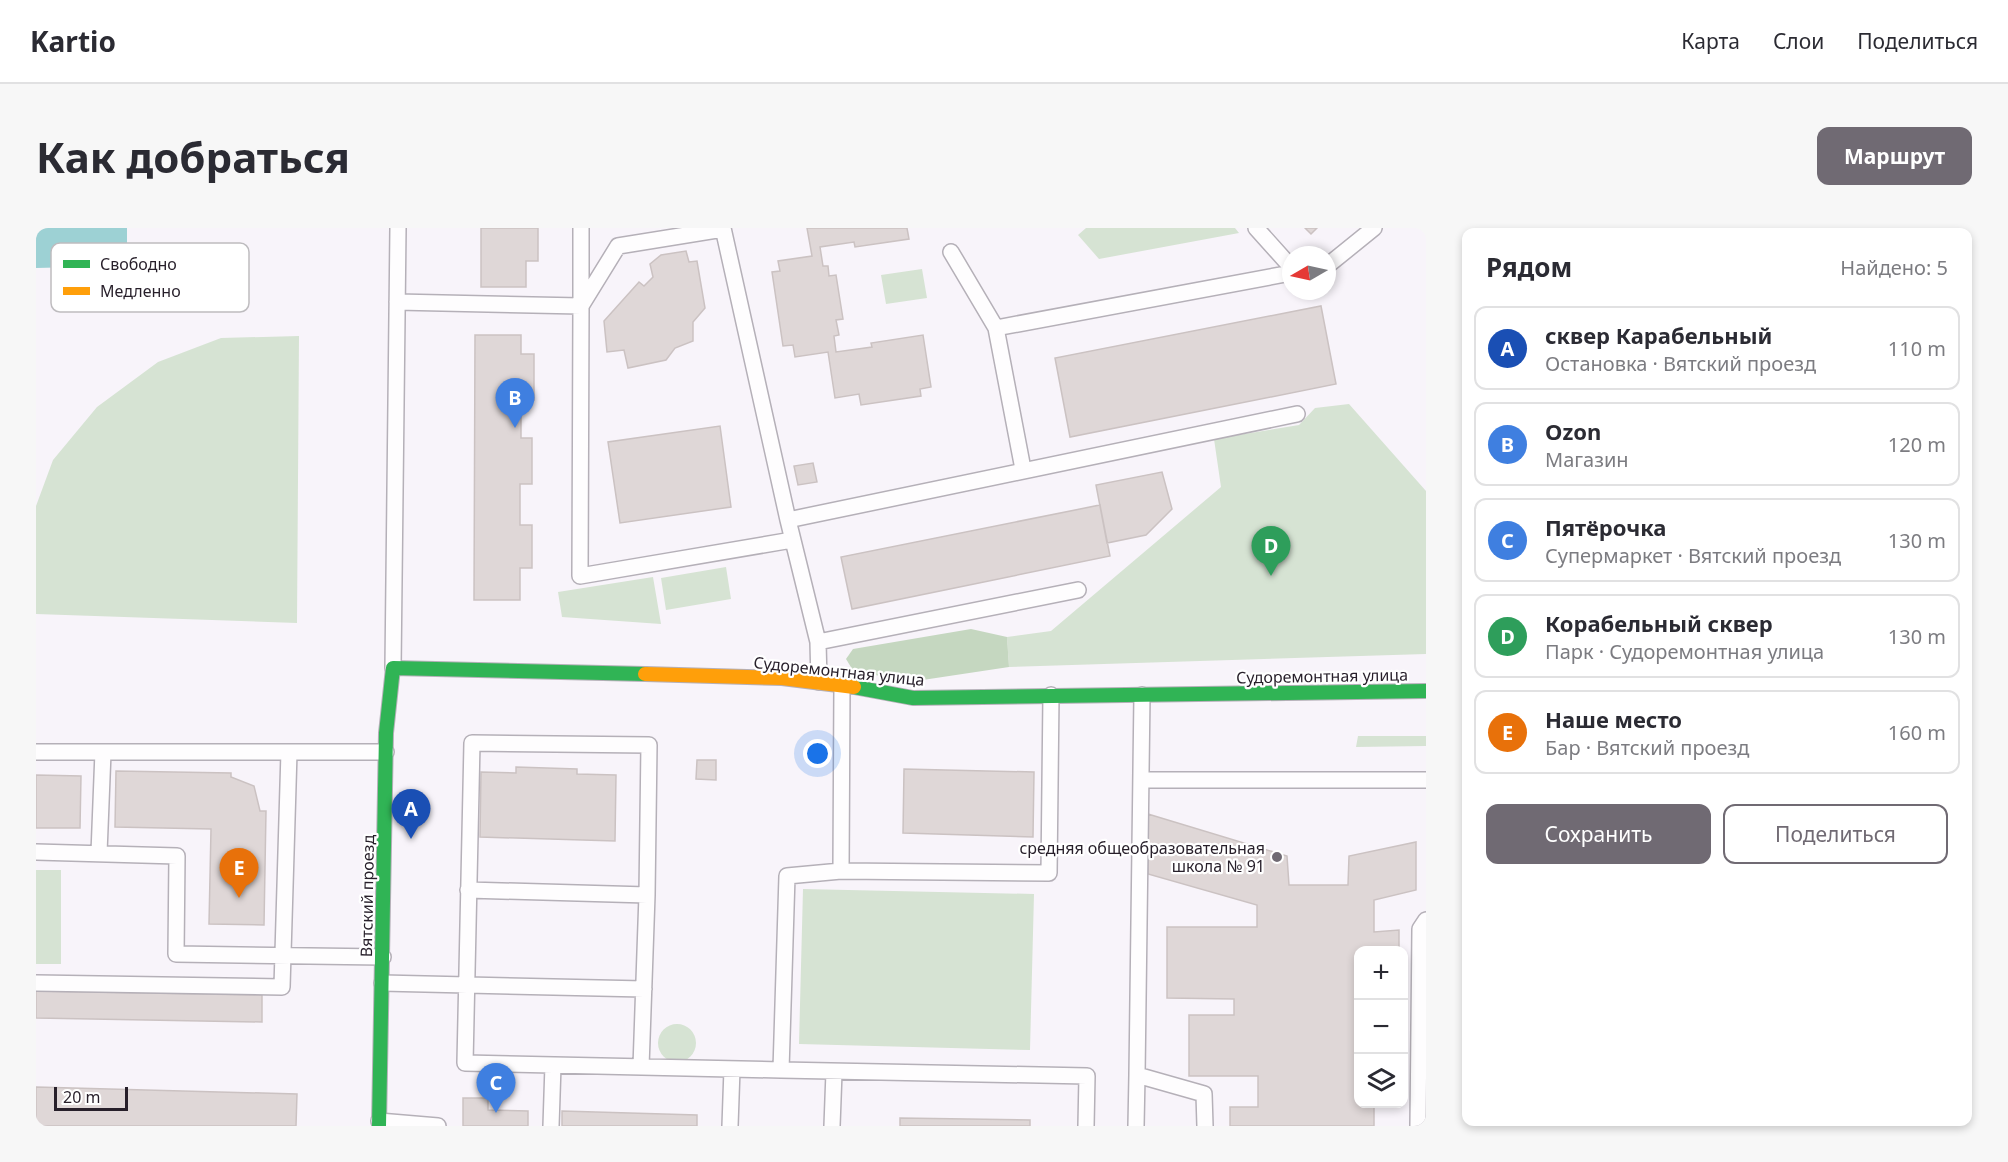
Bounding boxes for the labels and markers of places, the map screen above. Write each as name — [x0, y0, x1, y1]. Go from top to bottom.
pin: B — [496, 378, 534, 428]
pin: D — [1252, 526, 1290, 576]
pin: A — [392, 790, 430, 839]
place label: средняя общеобразовательная школа № 91 — [1019, 837, 1265, 877]
pin: E — [220, 848, 258, 898]
marker: средняя общеобразовательная школа № 91 — [1270, 850, 1284, 864]
pin: C — [476, 1064, 516, 1113]

